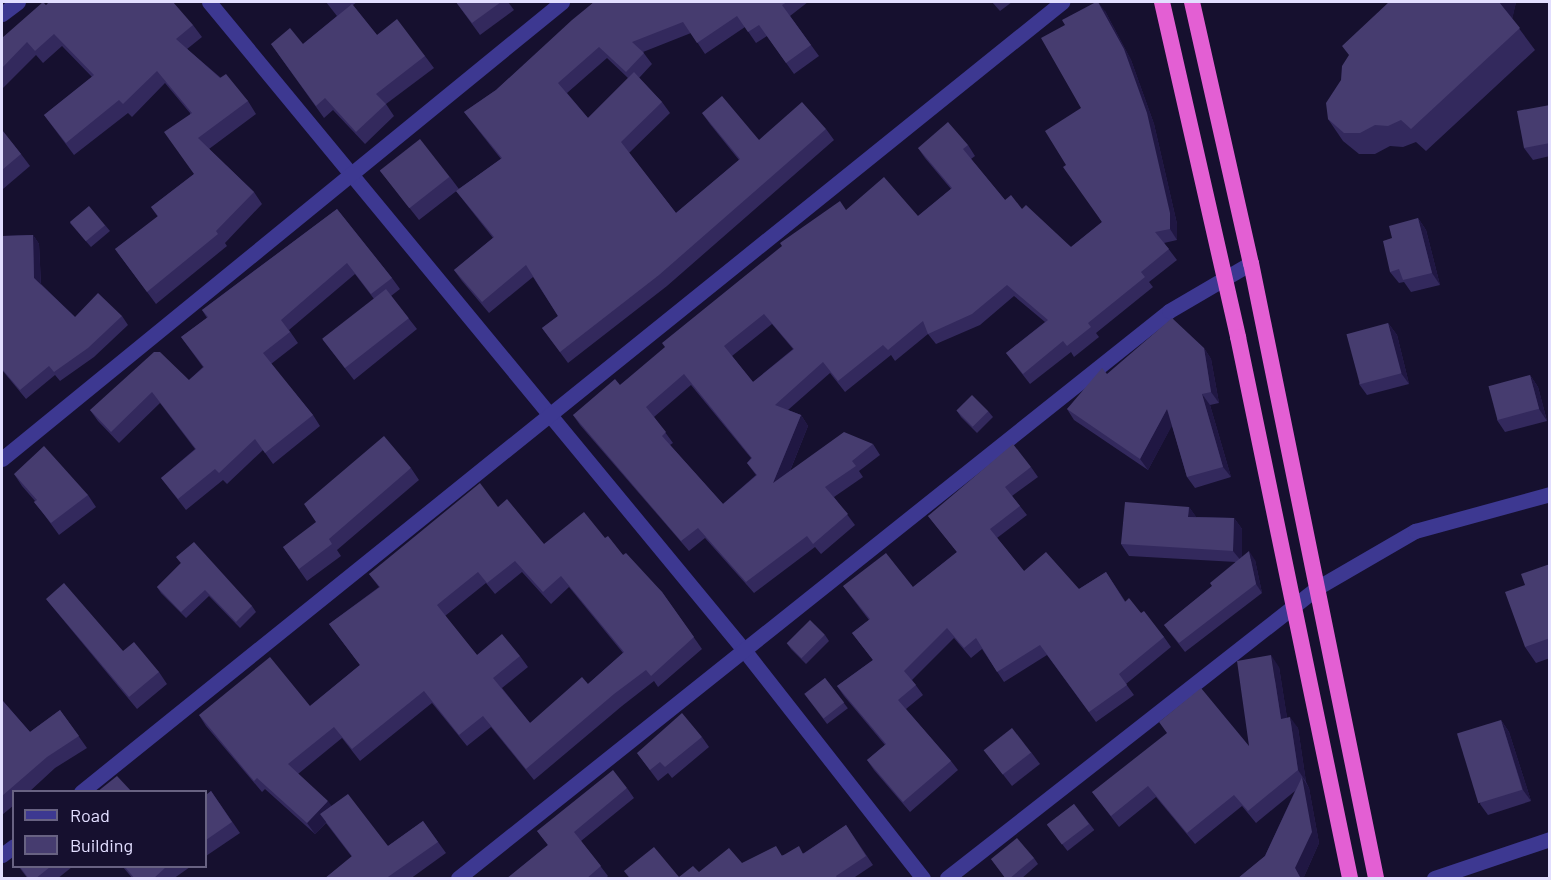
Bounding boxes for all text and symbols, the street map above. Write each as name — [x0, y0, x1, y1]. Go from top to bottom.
legend — [12, 790, 207, 868]
text: Road — [70, 804, 110, 826]
text: Building — [70, 834, 133, 856]

